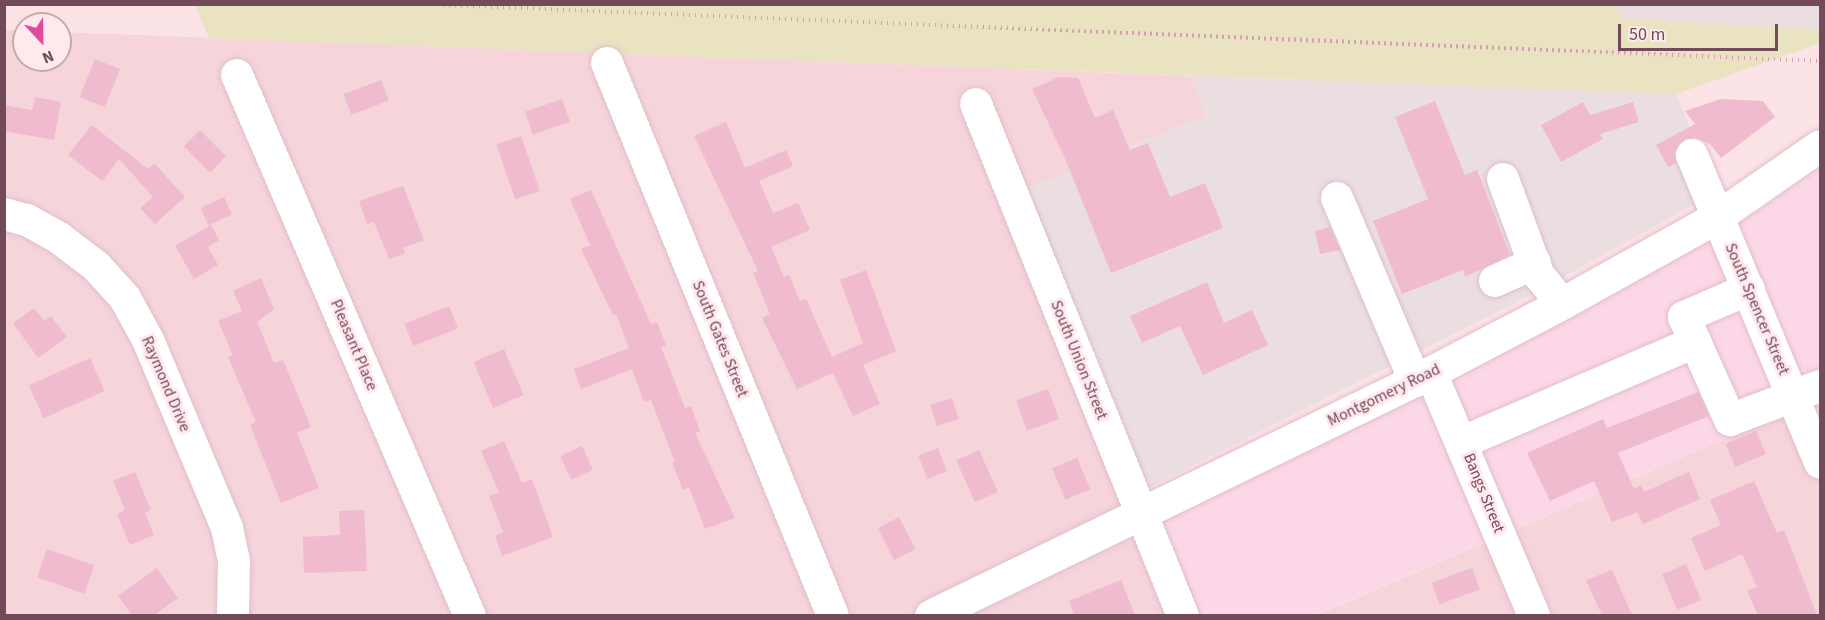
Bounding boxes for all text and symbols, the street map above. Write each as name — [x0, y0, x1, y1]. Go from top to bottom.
north arrow — [12, 12, 72, 72]
scale bar — [1621, 12, 1782, 50]
text: 50 m — [1629, 22, 1665, 47]
text: N — [39, 45, 57, 69]
street label: South Spencer Street — [1721, 240, 1793, 378]
street label: South Gates Street — [688, 278, 752, 400]
street label: Pleasant Place — [326, 297, 382, 393]
street label: South Union Street — [1046, 298, 1112, 422]
street label: Raymond Drive — [137, 333, 195, 435]
street label: Montgomery Road — [1325, 359, 1443, 431]
street label: Bangs Street — [1459, 450, 1509, 536]

